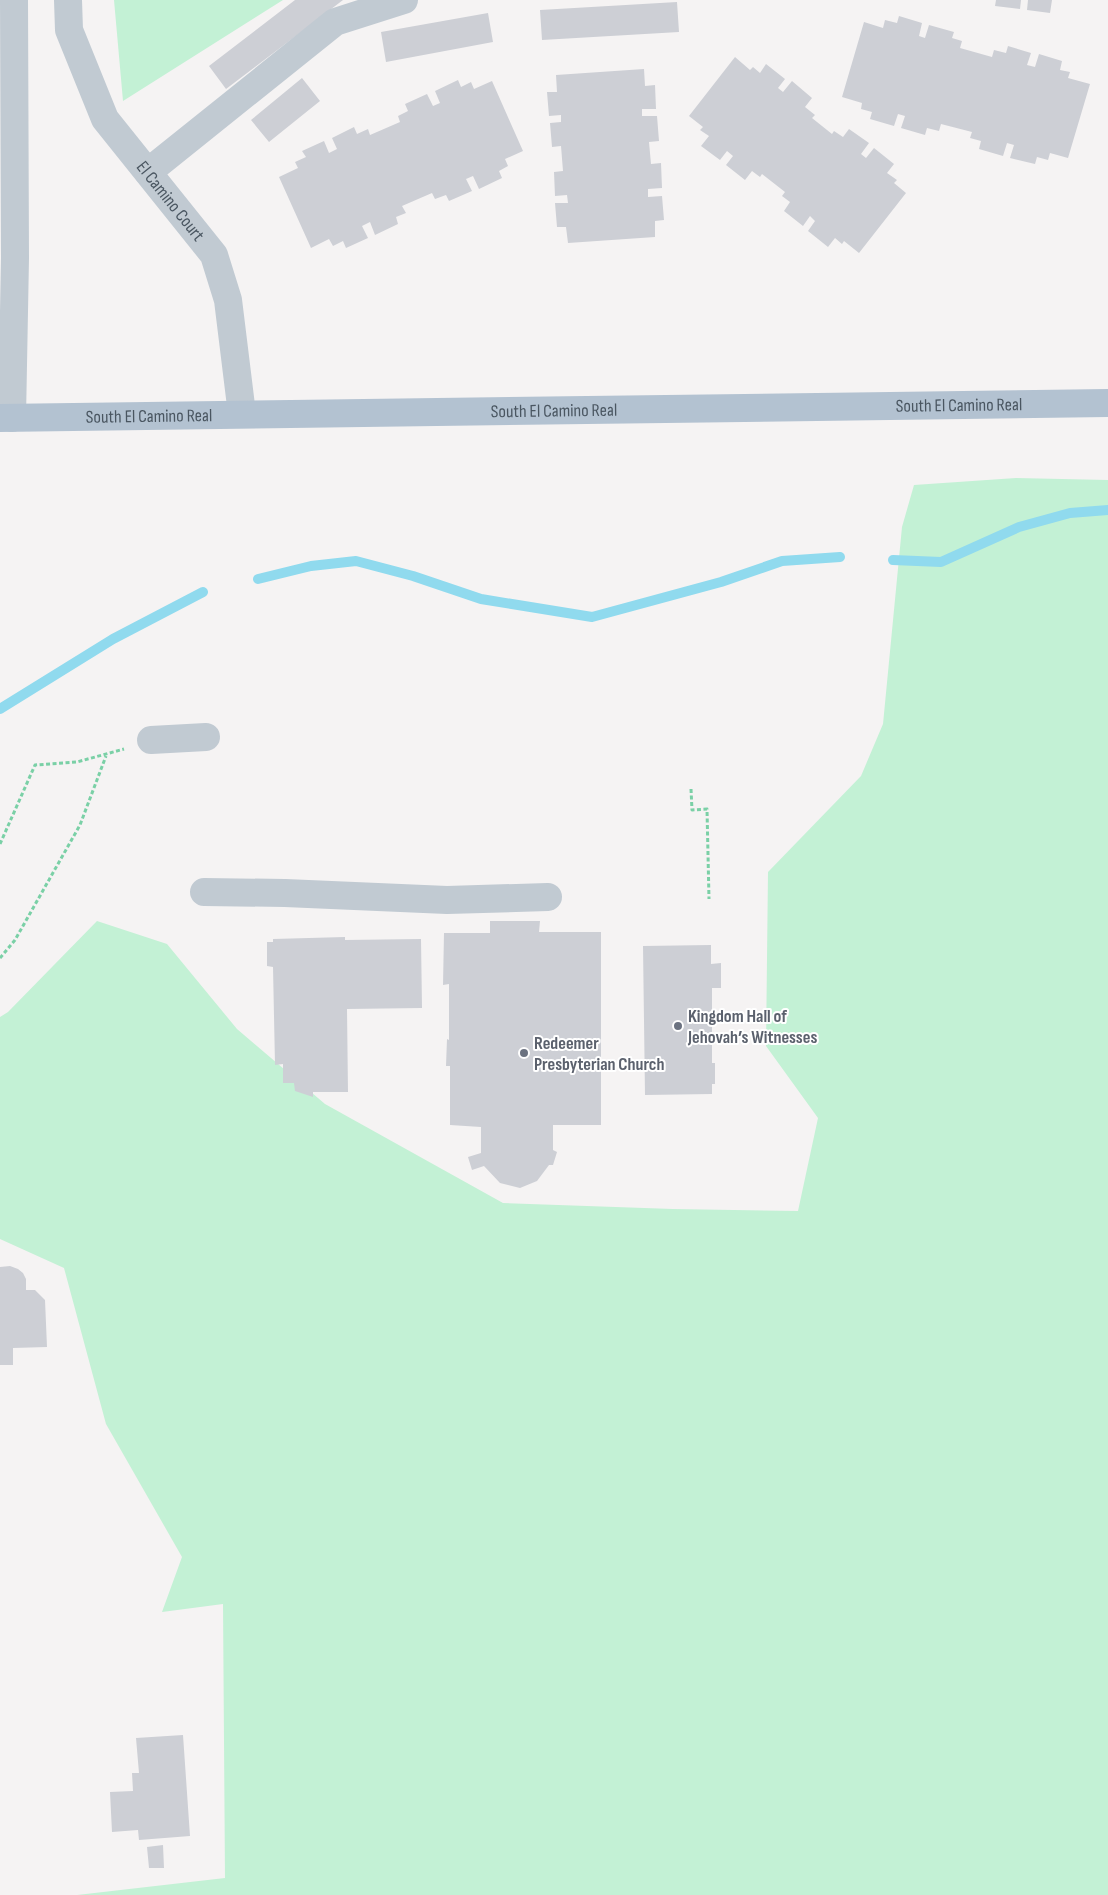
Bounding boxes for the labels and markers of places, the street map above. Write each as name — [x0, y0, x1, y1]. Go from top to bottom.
place label: Kingdom Hall of Jehovah’s Witnesses — [687, 1006, 817, 1048]
marker: Kingdom Hall of Jehovah’s Witnesses — [672, 1020, 684, 1032]
place label: Redeemer Presbyterian Church — [534, 1033, 664, 1075]
marker: Redeemer Presbyterian Church — [518, 1047, 530, 1059]

